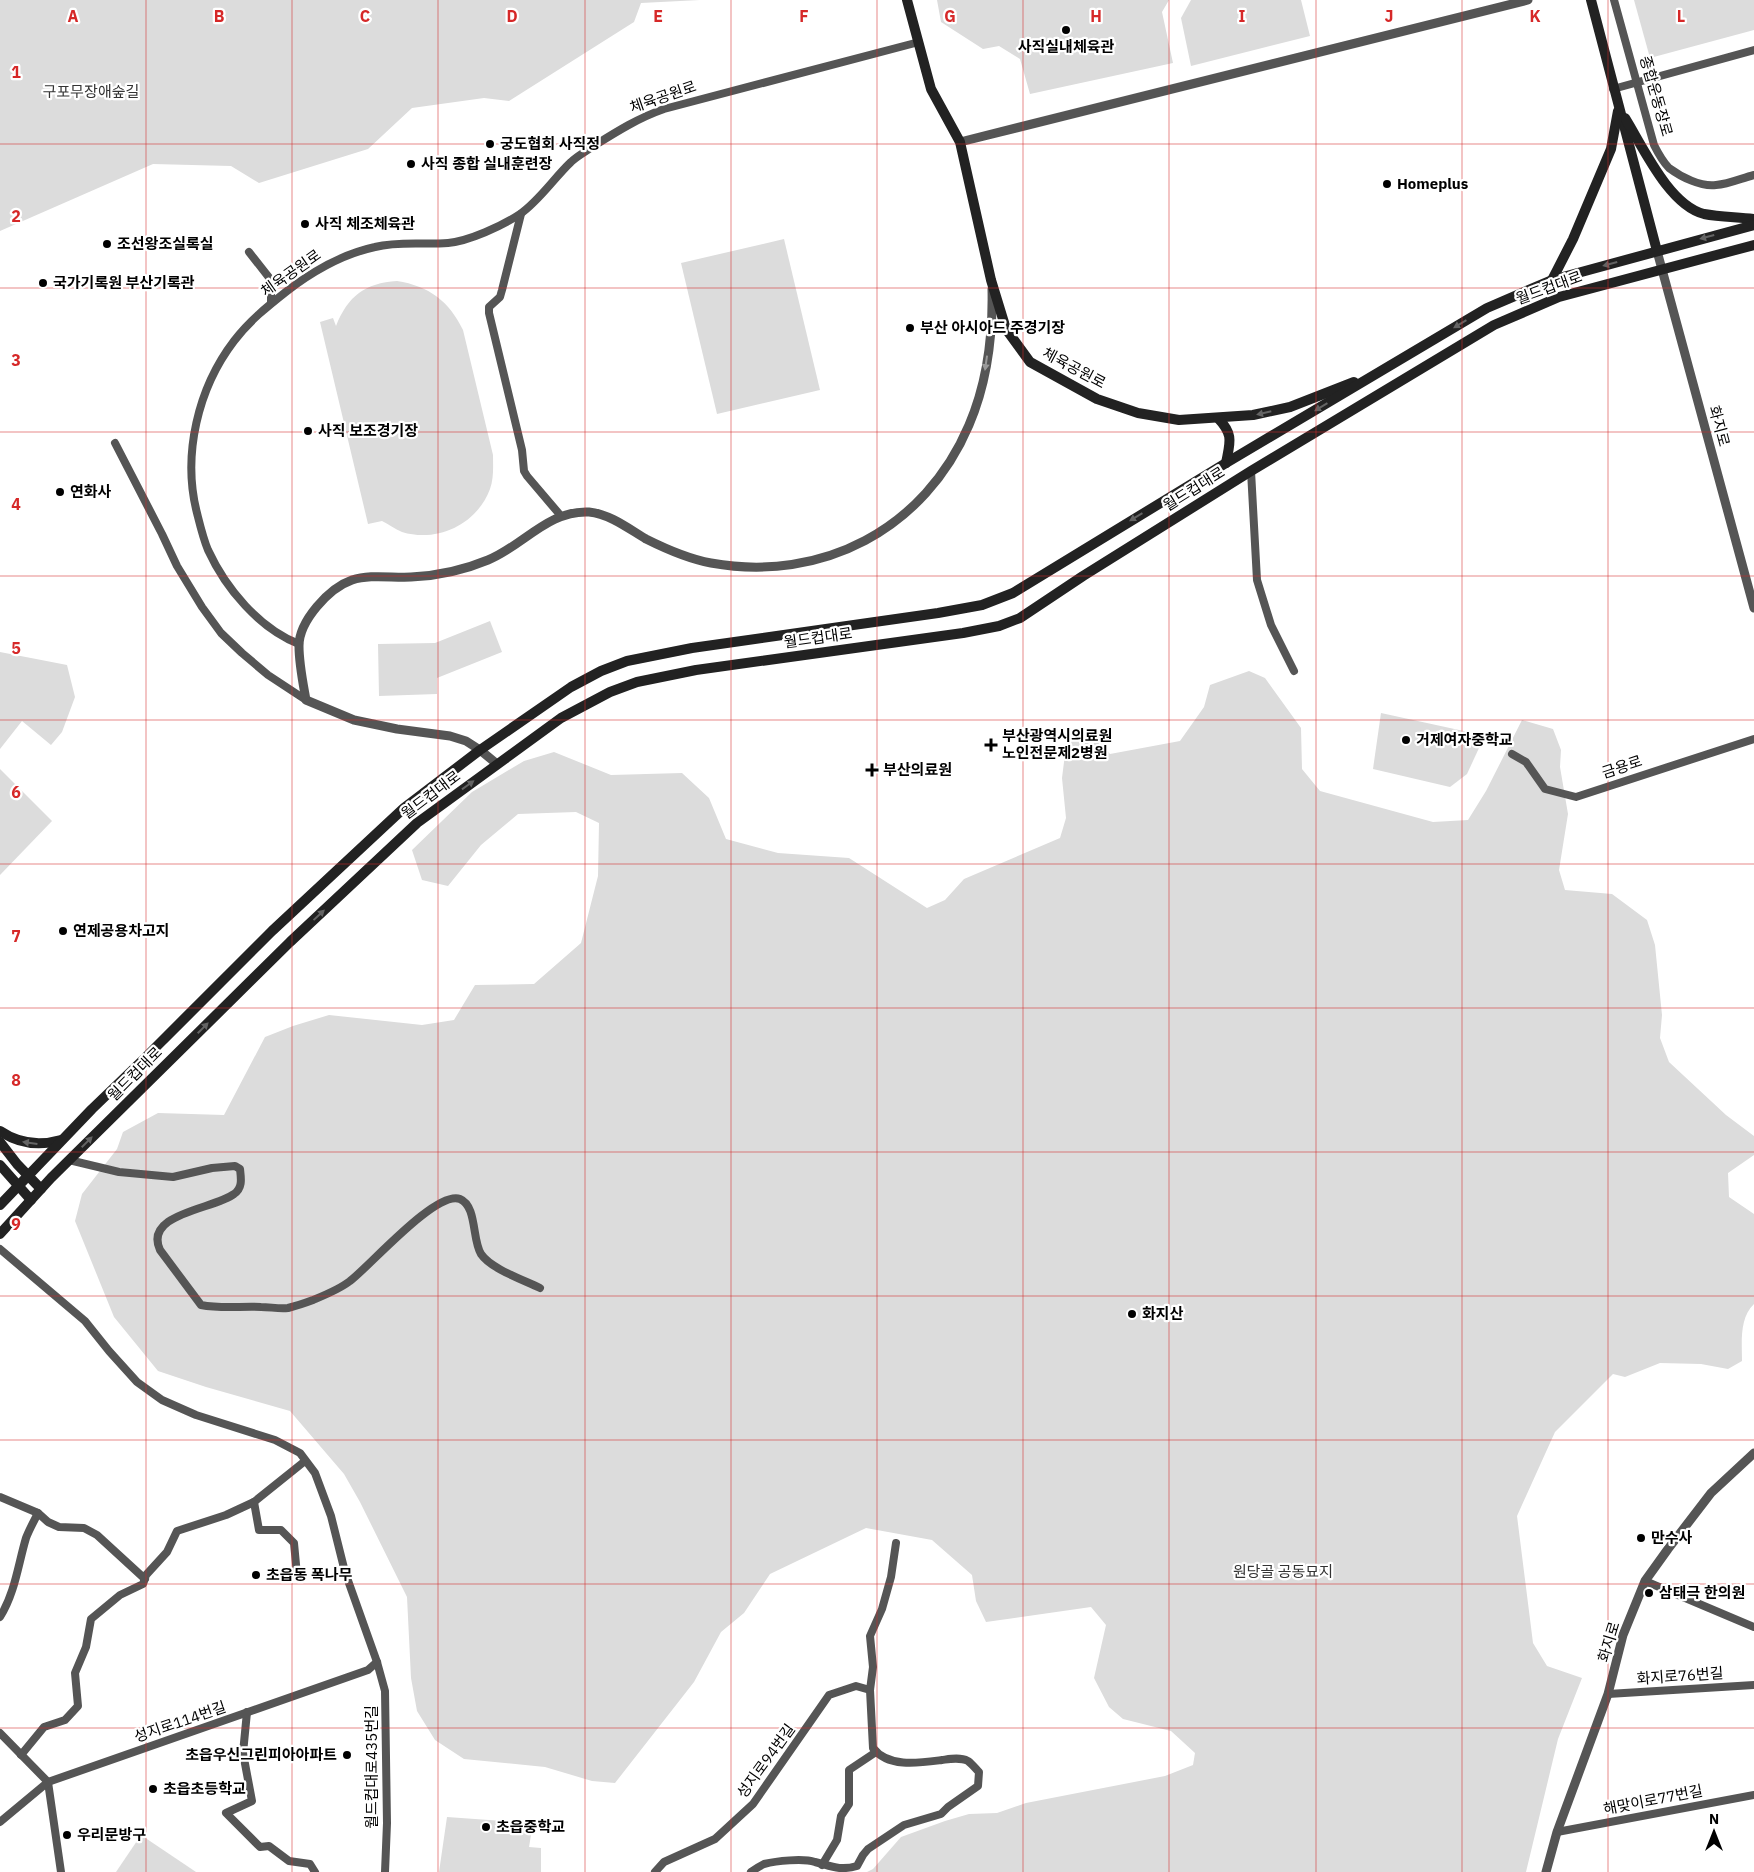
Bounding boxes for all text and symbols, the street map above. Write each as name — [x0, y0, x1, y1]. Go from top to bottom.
text: A — [68, 6, 79, 26]
text: B — [214, 6, 225, 26]
text: C — [360, 6, 370, 26]
text: D — [506, 6, 518, 26]
text: E — [653, 6, 663, 26]
text: F — [799, 6, 809, 26]
text: G — [944, 6, 956, 26]
text: H — [1090, 6, 1102, 26]
text: I — [1239, 6, 1246, 26]
text: J — [1385, 6, 1393, 26]
text: K — [1529, 6, 1541, 26]
text: L — [1677, 6, 1685, 26]
marker: 사직실내체육관 — [1060, 24, 1072, 36]
place label: 사직실내체육관 — [1018, 37, 1114, 56]
street label: 종합운동장로 — [1636, 53, 1677, 138]
text: 1 — [11, 62, 21, 82]
street label: 체육공원로 — [627, 76, 699, 117]
park label: 구포무장애숲길 — [43, 82, 139, 101]
place label: 궁도협회 사직정 — [500, 134, 600, 153]
marker: 궁도협회 사직정 — [484, 138, 496, 150]
place label: 사직 종합 실내훈련장 — [421, 154, 552, 173]
marker: 사직 종합 실내훈련장 — [405, 158, 417, 170]
place label: Homeplus — [1397, 174, 1469, 193]
marker: Homeplus — [1381, 178, 1393, 190]
text: 2 — [11, 206, 21, 226]
place label: 사직 체조체육관 — [315, 214, 415, 233]
marker: 사직 체조체육관 — [299, 218, 311, 230]
place label: 조선왕조실록실 — [117, 234, 214, 253]
one-way arrow — [1699, 234, 1714, 242]
marker: 조선왕조실록실 — [101, 238, 113, 250]
street label: 체육공원로 — [257, 245, 324, 300]
one-way arrow — [1603, 260, 1618, 268]
street label: 월드컵대로 — [1513, 267, 1585, 308]
place label: 국가기록원 부산기록관 — [53, 273, 195, 292]
marker: 국가기록원 부산기록관 — [37, 277, 49, 289]
place label: 부산 아시아드 주경기장 — [920, 318, 1065, 337]
one-way arrow — [1453, 320, 1468, 328]
marker: 부산 아시아드 주경기장 — [904, 322, 916, 334]
street label: 체육공원로 — [1039, 343, 1109, 392]
text: 3 — [11, 350, 21, 370]
one-way arrow — [982, 356, 990, 372]
one-way arrow — [1314, 402, 1327, 411]
street label: 화지로 — [1705, 403, 1734, 448]
one-way arrow — [1257, 409, 1272, 417]
place label: 사직 보조경기장 — [318, 421, 418, 440]
marker: 사직 보조경기장 — [302, 425, 314, 437]
street label: 월드컵대로 — [1159, 462, 1228, 515]
place label: 연화사 — [70, 482, 112, 501]
marker: 연화사 — [54, 486, 66, 498]
text: 4 — [11, 494, 21, 514]
one-way arrow — [1130, 513, 1143, 522]
street label: 월드컵대로 — [782, 623, 853, 652]
text: 5 — [11, 638, 21, 658]
place label: 부산광역시의료원 노인전문제2병원 — [1002, 726, 1112, 762]
place label: 거제여자중학교 — [1416, 730, 1513, 749]
marker: 거제여자중학교 — [1400, 734, 1412, 746]
marker: 부산광역시의료원 노인전문제2병원 — [984, 738, 998, 752]
street label: 금용로 — [1599, 751, 1644, 782]
place label: 부산의료원 — [883, 760, 952, 779]
marker: 부산의료원 — [865, 763, 879, 777]
street label: 월드컵대로 — [397, 766, 464, 823]
one-way arrow — [461, 780, 475, 790]
text: 6 — [11, 782, 21, 802]
one-way arrow — [313, 909, 325, 921]
place label: 연제공용차고지 — [73, 921, 170, 940]
marker: 연제공용차고지 — [57, 925, 69, 937]
text: 7 — [11, 926, 21, 946]
one-way arrow — [196, 1022, 208, 1034]
street label: 월드컵대로 — [104, 1043, 166, 1105]
text: 8 — [11, 1070, 21, 1090]
one-way arrow — [81, 1136, 93, 1148]
one-way arrow — [21, 1138, 37, 1146]
text: 9 — [11, 1214, 21, 1234]
place label: 화지산 — [1142, 1304, 1184, 1323]
marker: 화지산 — [1126, 1308, 1138, 1320]
place label: 만수사 — [1651, 1528, 1693, 1547]
marker: 만수사 — [1635, 1532, 1647, 1544]
park label: 원당골 공동묘지 — [1233, 1562, 1333, 1581]
place label: 초읍동 폭나무 — [266, 1565, 353, 1584]
marker: 초읍동 폭나무 — [250, 1569, 262, 1581]
place label: 삼태극 한의원 — [1659, 1583, 1745, 1602]
marker: 삼태극 한의원 — [1643, 1587, 1655, 1599]
street label: 화지로 — [1593, 1619, 1624, 1664]
street label: 화지로76번길 — [1636, 1663, 1724, 1688]
street label: 성지로114번길 — [131, 1697, 228, 1746]
street label: 월드컵대로435번길 — [362, 1705, 381, 1829]
street label: 성지로94번길 — [732, 1720, 799, 1801]
place label: 초읍우신그린피아아파트 — [185, 1745, 337, 1764]
marker: 초읍우신그린피아아파트 — [341, 1749, 353, 1761]
place label: 초읍초등학교 — [163, 1779, 246, 1798]
street label: 해맞이로77번길 — [1602, 1781, 1704, 1818]
marker: 초읍초등학교 — [147, 1783, 159, 1795]
north arrow — [1689, 1807, 1739, 1857]
text: N — [1709, 1810, 1719, 1828]
place label: 초읍중학교 — [496, 1817, 565, 1836]
marker: 초읍중학교 — [480, 1821, 492, 1833]
place label: 우리문방구 — [77, 1825, 146, 1844]
marker: 우리문방구 — [61, 1829, 73, 1841]

